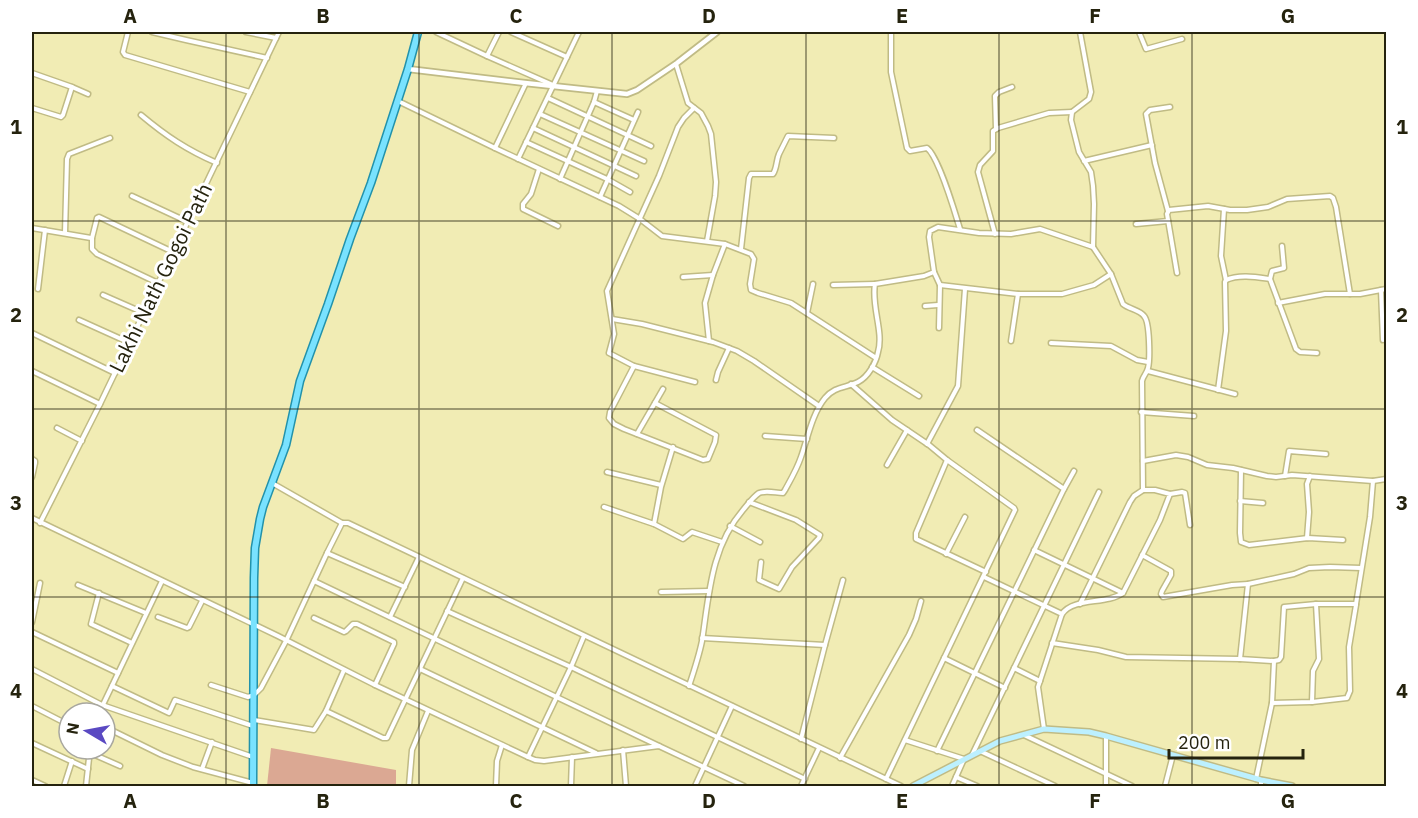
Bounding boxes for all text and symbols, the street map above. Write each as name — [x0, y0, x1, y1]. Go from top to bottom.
text: A — [123, 2, 137, 29]
text: B — [316, 2, 330, 29]
text: C — [509, 2, 523, 29]
text: D — [702, 2, 716, 29]
text: E — [896, 2, 908, 29]
text: F — [1089, 2, 1101, 29]
text: G — [1281, 2, 1295, 29]
text: 1 — [10, 113, 22, 140]
text: 1 — [1396, 113, 1408, 140]
street label: Lakhi Nath Gogoi Path — [102, 178, 218, 377]
text: 2 — [10, 301, 22, 328]
text: 2 — [1396, 301, 1408, 328]
text: 3 — [10, 489, 22, 516]
text: 3 — [1396, 489, 1408, 516]
text: 4 — [10, 677, 22, 704]
text: 4 — [1396, 677, 1408, 704]
north arrow — [57, 701, 117, 761]
text: N — [61, 721, 83, 736]
scale bar — [1169, 722, 1302, 760]
text: 200 m — [1178, 731, 1230, 754]
text: A — [123, 787, 137, 814]
text: B — [316, 787, 330, 814]
text: C — [509, 787, 523, 814]
text: D — [702, 787, 716, 814]
text: E — [896, 787, 908, 814]
text: F — [1089, 787, 1101, 814]
text: G — [1281, 787, 1295, 814]

